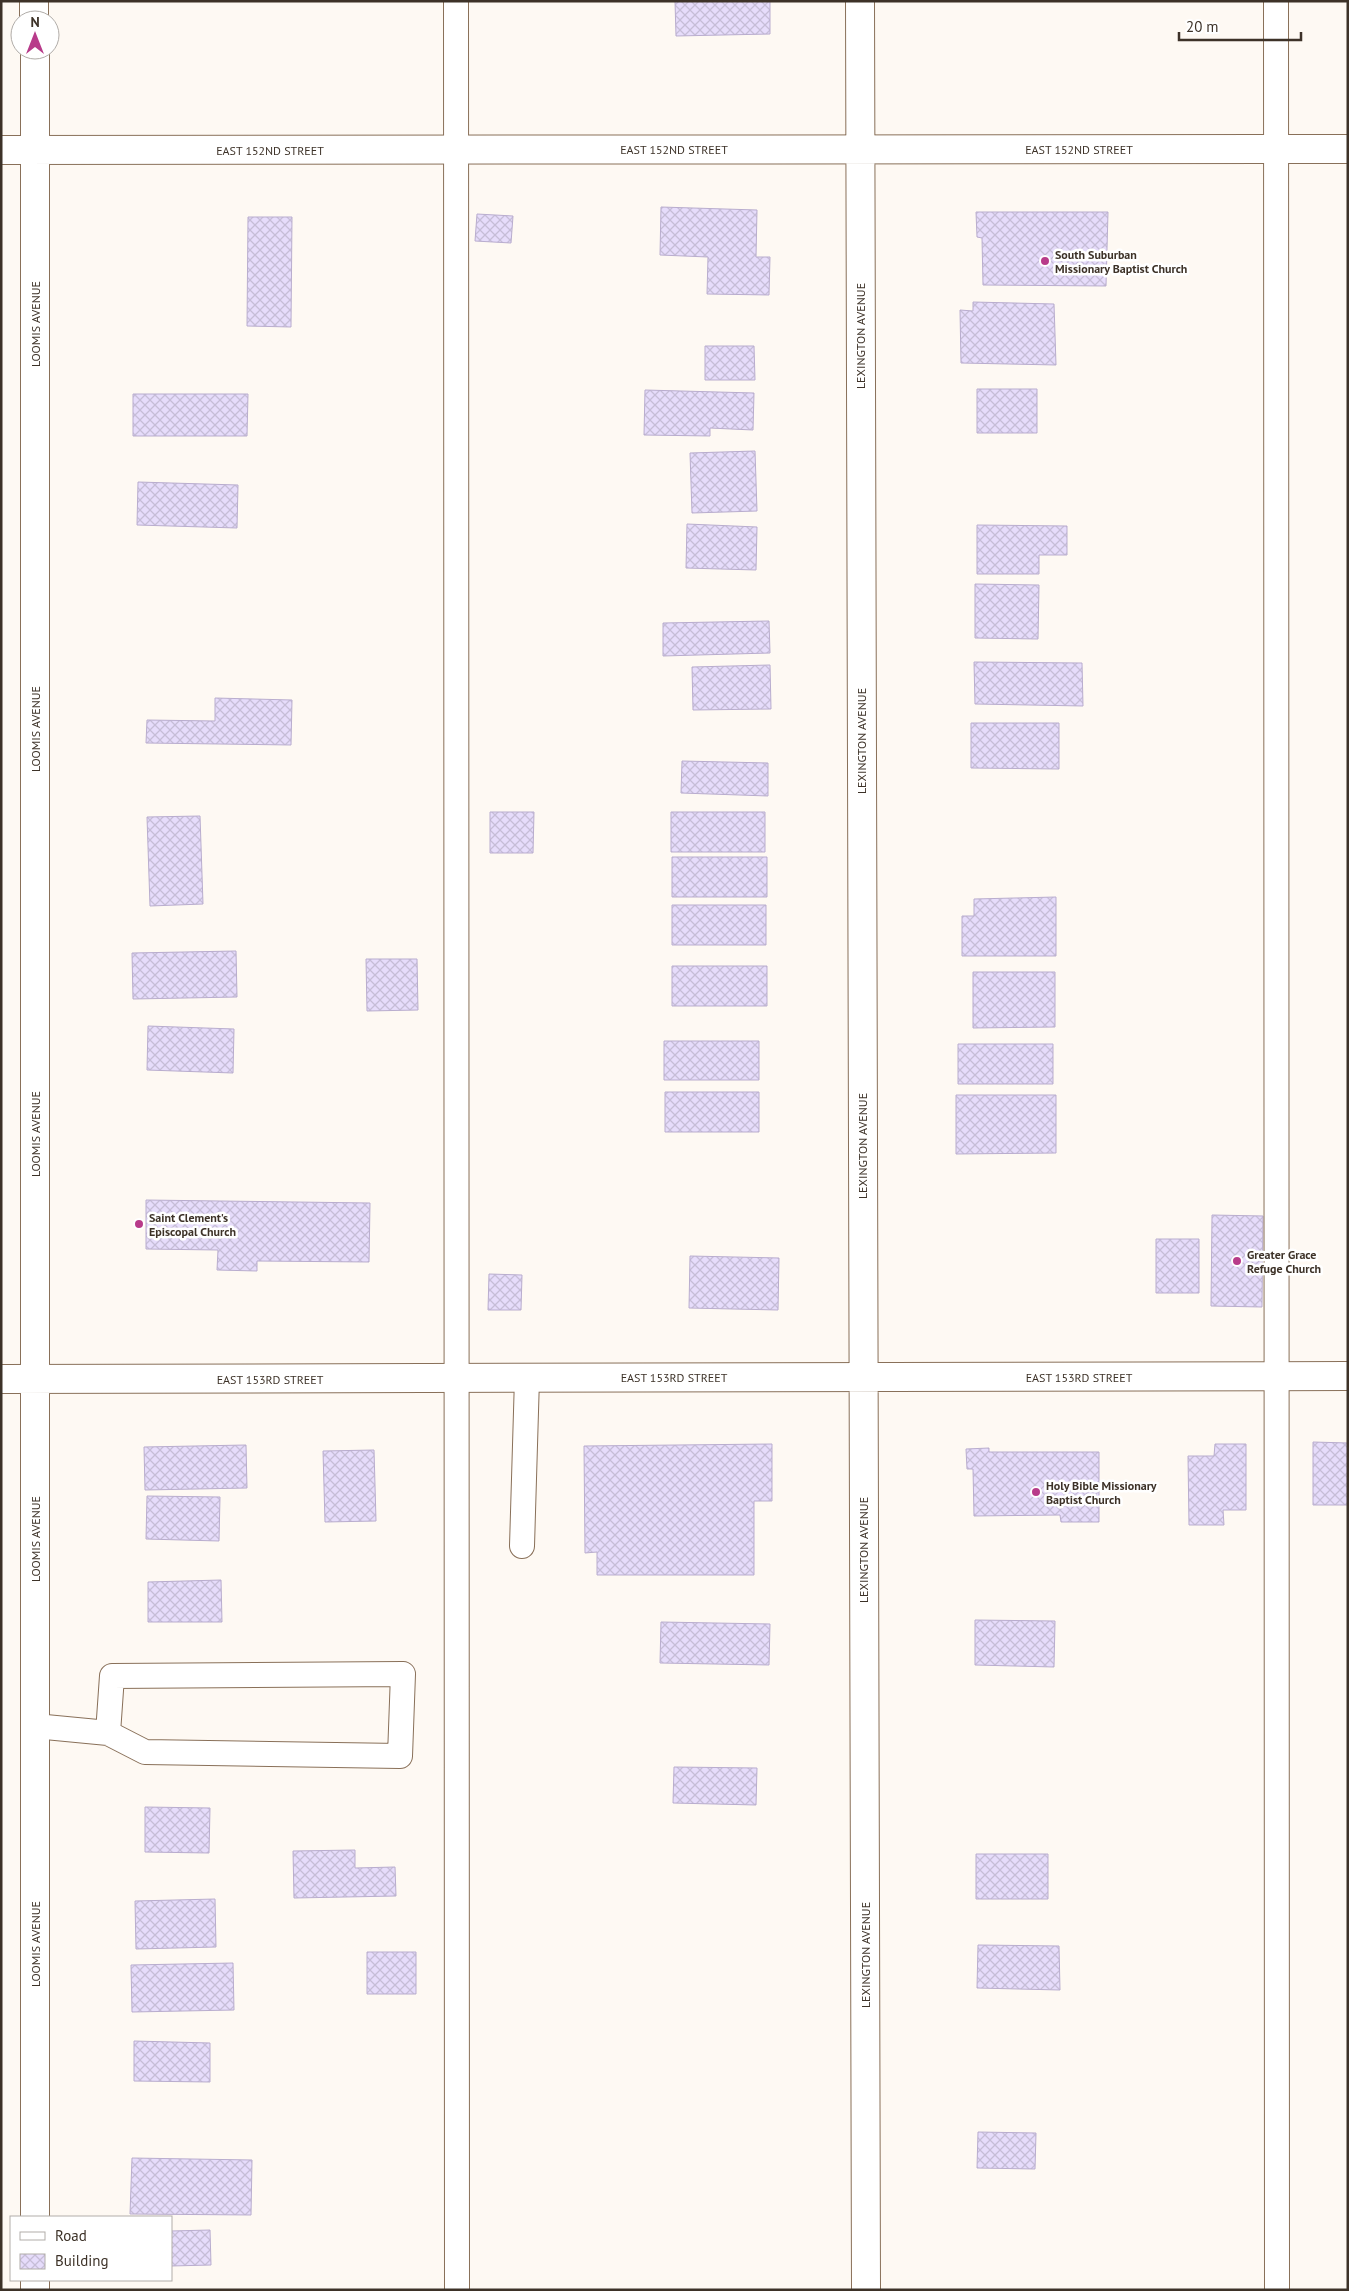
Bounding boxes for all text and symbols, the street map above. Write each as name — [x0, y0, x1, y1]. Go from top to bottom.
north arrow — [10, 10, 60, 60]
scale bar — [1179, 10, 1302, 42]
text: N — [30, 13, 40, 31]
text: 20 m — [1186, 17, 1219, 36]
street label: EAST 152ND STREET — [620, 142, 728, 157]
street label: EAST 152ND STREET — [1025, 142, 1133, 157]
street label: EAST 152ND STREET — [216, 143, 324, 158]
place label: South Suburban Missionary Baptist Church — [1055, 247, 1187, 276]
marker: South Suburban Missionary Baptist Church — [1039, 255, 1051, 267]
street label: LOOMIS AVENUE — [28, 281, 43, 367]
street label: LEXINGTON AVENUE — [853, 283, 868, 389]
street label: LOOMIS AVENUE — [28, 686, 43, 772]
street label: LEXINGTON AVENUE — [854, 688, 869, 794]
street label: LOOMIS AVENUE — [28, 1091, 43, 1177]
street label: LEXINGTON AVENUE — [855, 1093, 870, 1199]
place label: Saint Clement's Episcopal Church — [149, 1210, 236, 1239]
marker: Saint Clement's Episcopal Church — [133, 1218, 145, 1230]
place label: Greater Grace Refuge Church — [1247, 1247, 1321, 1276]
marker: Greater Grace Refuge Church — [1231, 1255, 1243, 1267]
street label: EAST 153RD STREET — [621, 1370, 728, 1385]
street label: EAST 153RD STREET — [1026, 1370, 1133, 1385]
street label: EAST 153RD STREET — [217, 1372, 324, 1387]
place label: Holy Bible Missionary Baptist Church — [1046, 1478, 1157, 1507]
marker: Holy Bible Missionary Baptist Church — [1030, 1486, 1042, 1498]
street label: LOOMIS AVENUE — [28, 1496, 43, 1582]
street label: LEXINGTON AVENUE — [856, 1497, 871, 1603]
street label: LOOMIS AVENUE — [28, 1901, 43, 1987]
street label: LEXINGTON AVENUE — [858, 1902, 873, 2008]
legend — [10, 2216, 172, 2281]
text: Road — [55, 2226, 87, 2245]
text: Building — [55, 2251, 109, 2270]

